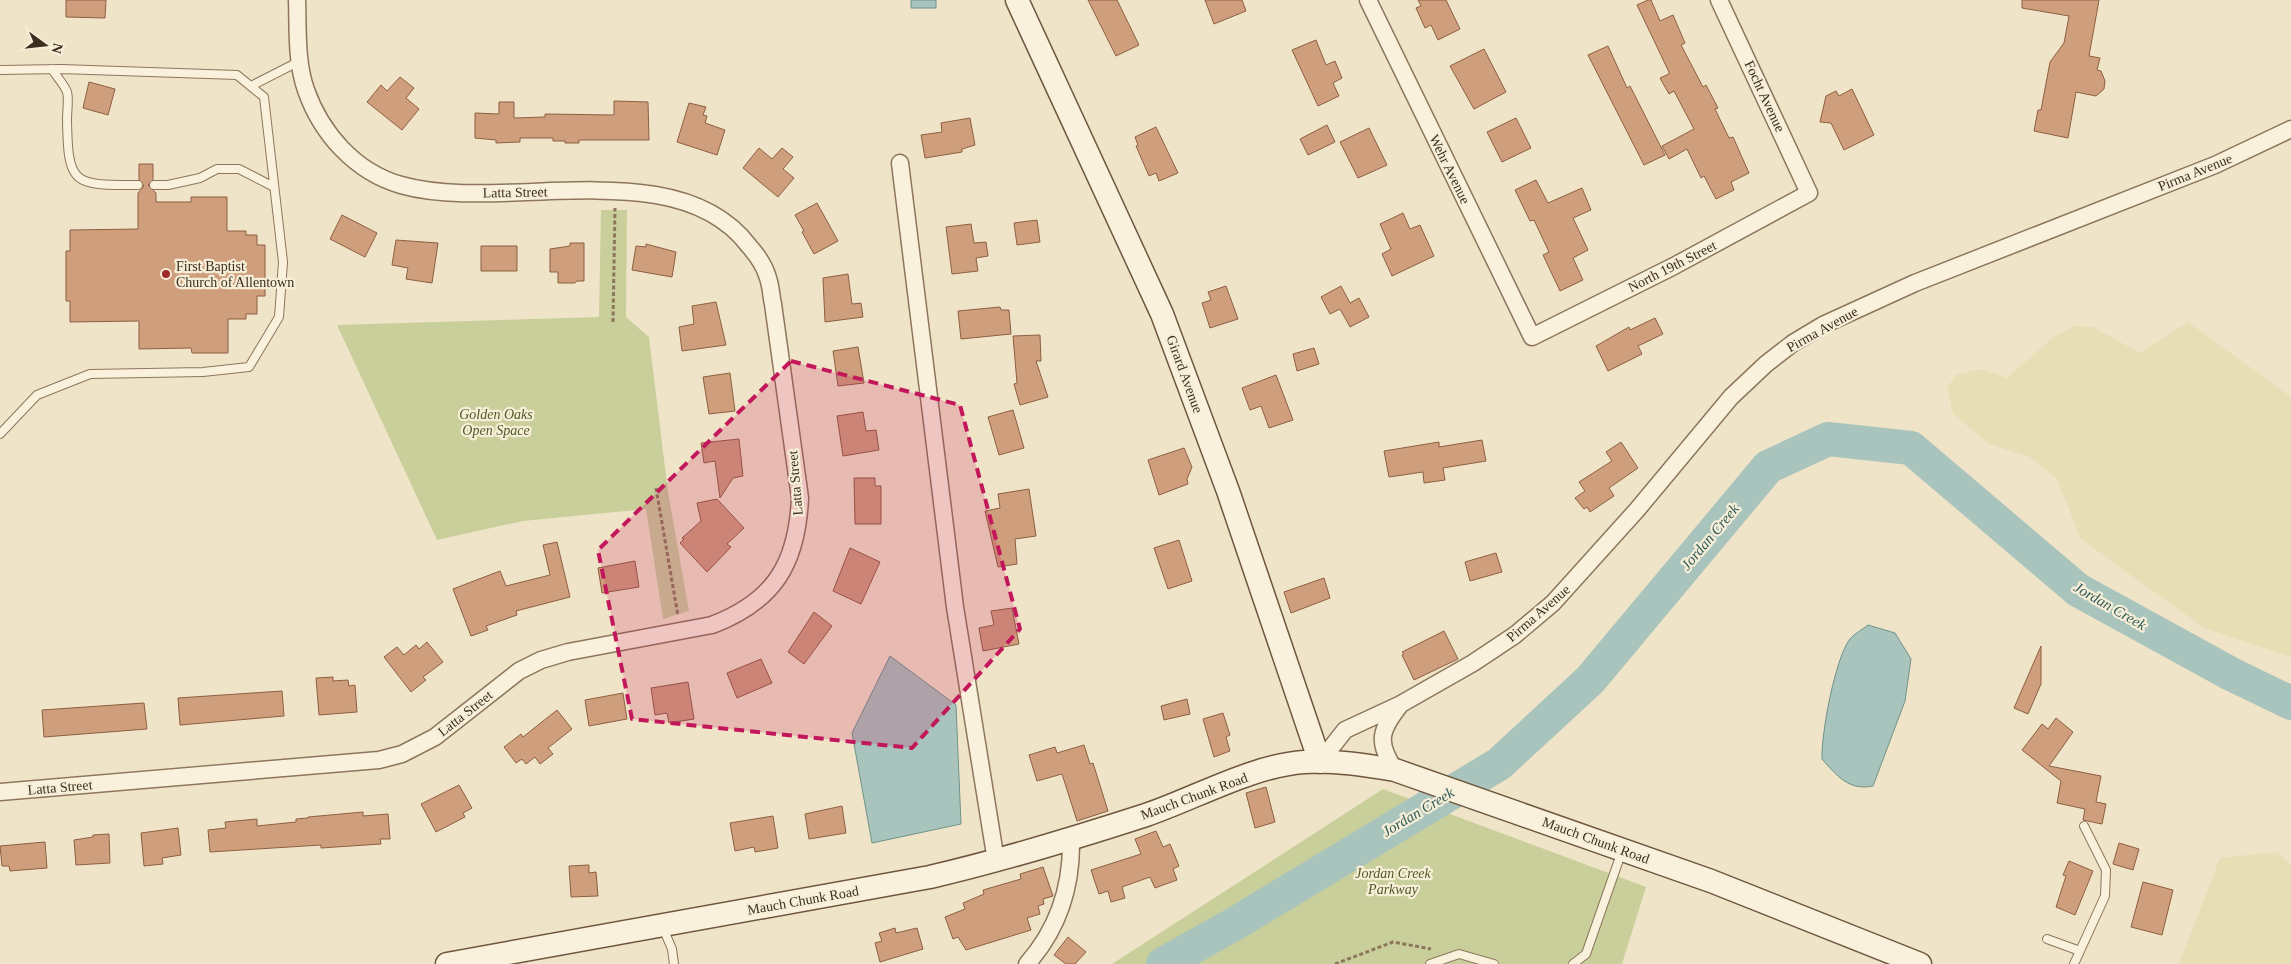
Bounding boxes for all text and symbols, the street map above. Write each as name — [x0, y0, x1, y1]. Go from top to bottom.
north arrow — [20, 20, 70, 70]
text: N — [49, 41, 66, 55]
street label: Focht Avenue — [1741, 58, 1788, 134]
street label: Wehr Avenue — [1426, 132, 1473, 206]
street label: Pirma Avenue — [2156, 151, 2234, 194]
street label: Latta Street — [482, 184, 548, 201]
street label: North 19th Street — [1626, 238, 1719, 295]
place label: First Baptist Church of Allentown — [176, 259, 294, 290]
marker: First Baptist Church of Allentown — [160, 268, 172, 280]
street label: Pirma Avenue — [1784, 304, 1860, 355]
street label: Girard Avenue — [1163, 333, 1206, 415]
park label: Golden Oaks Open Space — [459, 407, 533, 438]
street label: Latta Street — [785, 450, 806, 516]
water label: Jordan Creek — [1678, 501, 1742, 573]
water label: Jordan Creek — [2071, 579, 2149, 633]
street label: Pirma Avenue — [1504, 582, 1573, 645]
street label: Latta Street — [435, 687, 496, 739]
street label: Mauch Chunk Road — [1139, 770, 1250, 823]
street label: Latta Street — [27, 777, 93, 798]
water label: Jordan Creek — [1379, 784, 1457, 840]
street label: Mauch Chunk Road — [1540, 814, 1651, 867]
park label: Jordan Creek Parkway — [1355, 866, 1432, 897]
street label: Mauch Chunk Road — [746, 883, 860, 918]

